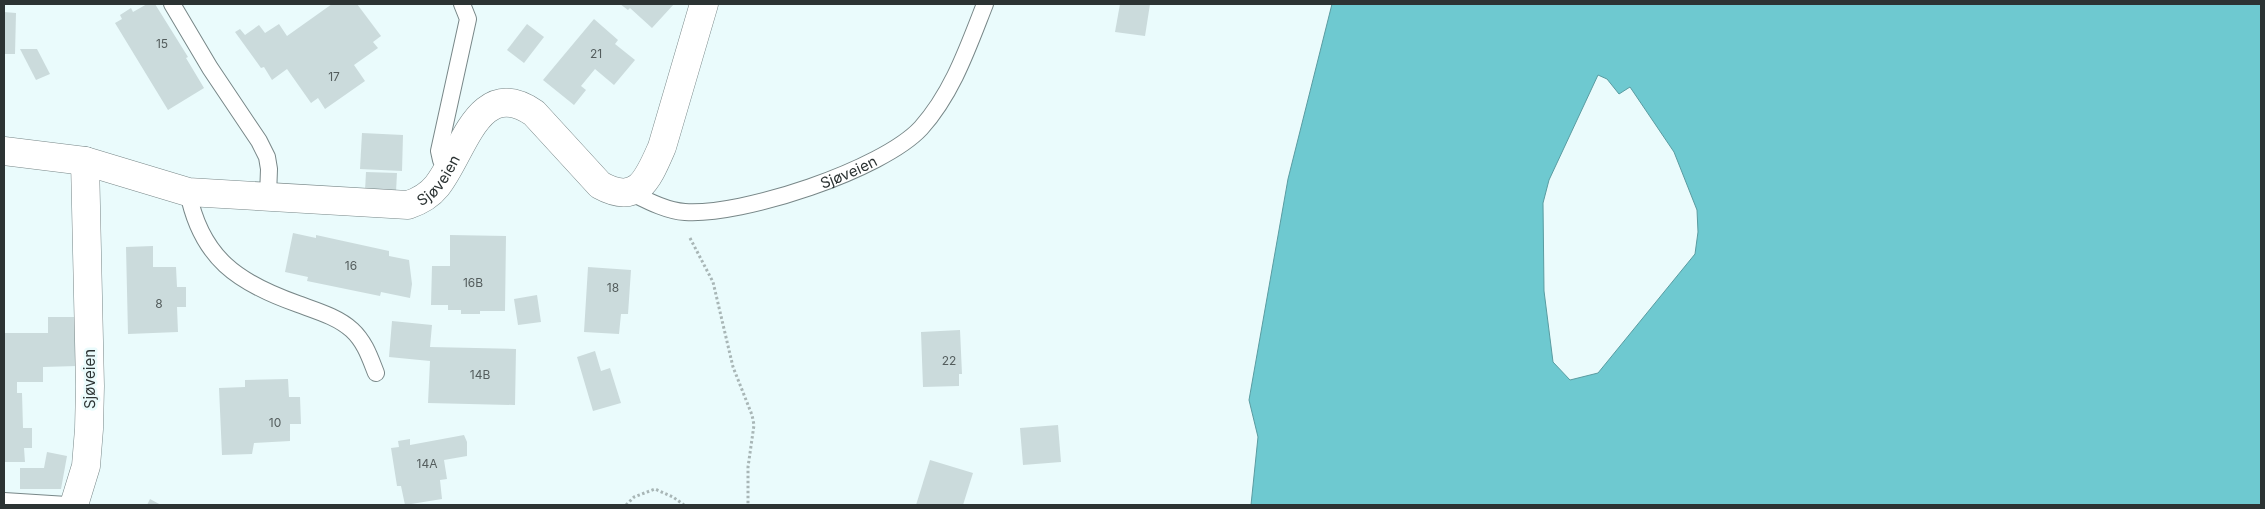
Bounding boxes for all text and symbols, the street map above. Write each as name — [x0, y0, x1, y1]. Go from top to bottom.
house number: 15 — [156, 36, 168, 51]
house number: 21 — [590, 46, 602, 61]
house number: 17 — [328, 69, 340, 84]
street label: Sjøveien — [413, 151, 464, 210]
street label: Sjøveien — [817, 151, 880, 192]
house number: 16 — [345, 258, 357, 273]
house number: 16B — [463, 275, 483, 290]
house number: 18 — [607, 280, 619, 295]
house number: 8 — [155, 296, 163, 311]
street label: Sjøveien — [80, 349, 99, 409]
house number: 22 — [942, 353, 956, 368]
house number: 14B — [470, 367, 490, 382]
house number: 10 — [269, 415, 281, 430]
house number: 14A — [417, 456, 437, 471]

